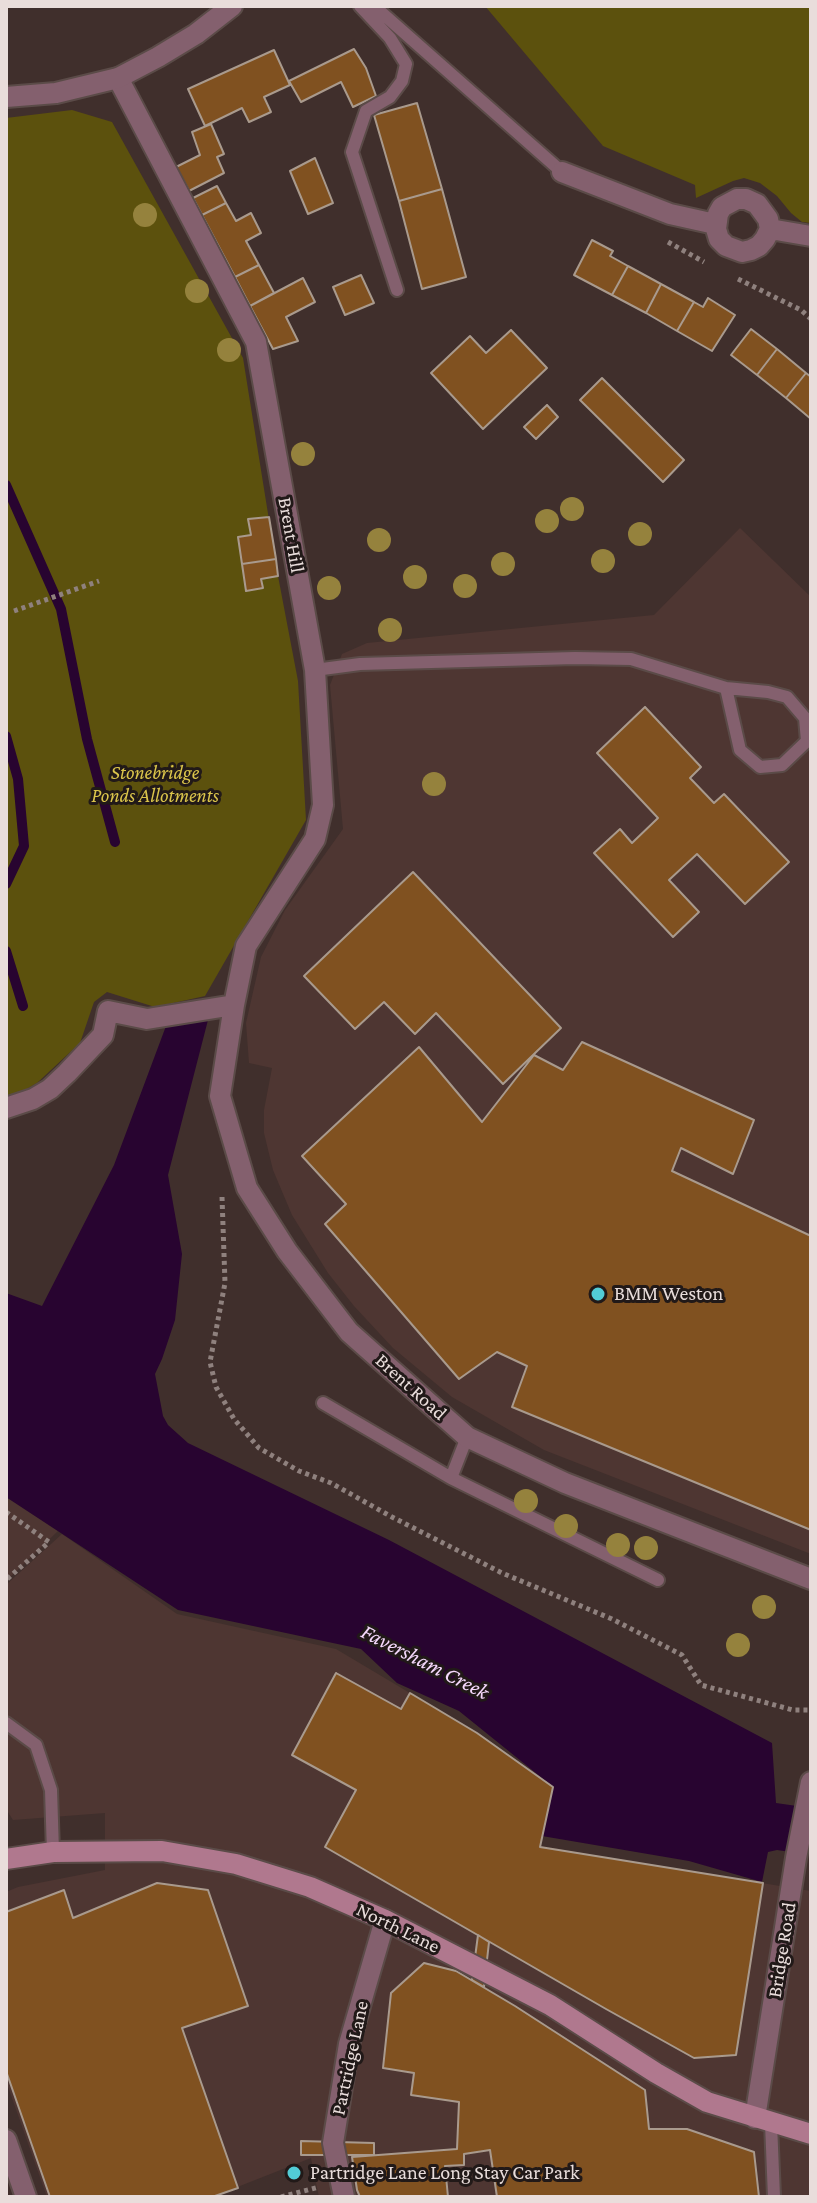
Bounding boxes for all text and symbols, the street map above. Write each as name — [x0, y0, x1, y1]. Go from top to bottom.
street label: Brent Hill — [273, 495, 309, 575]
park label: Stonebridge Ponds Allotments — [91, 761, 219, 808]
place label: BMM Weston — [614, 1282, 723, 1306]
marker: BMM Weston — [589, 1285, 607, 1303]
street label: Brent Road — [370, 1349, 452, 1425]
water label: Faversham Creek — [357, 1618, 493, 1706]
street label: North Lane — [352, 1898, 444, 1958]
street label: Bridge Road — [763, 1900, 801, 2000]
street label: Partridge Lane — [326, 1999, 374, 2117]
place label: Partridge Lane Long Stay Car Park — [310, 2161, 580, 2185]
marker: Partridge Lane Long Stay Car Park — [285, 2164, 303, 2182]

